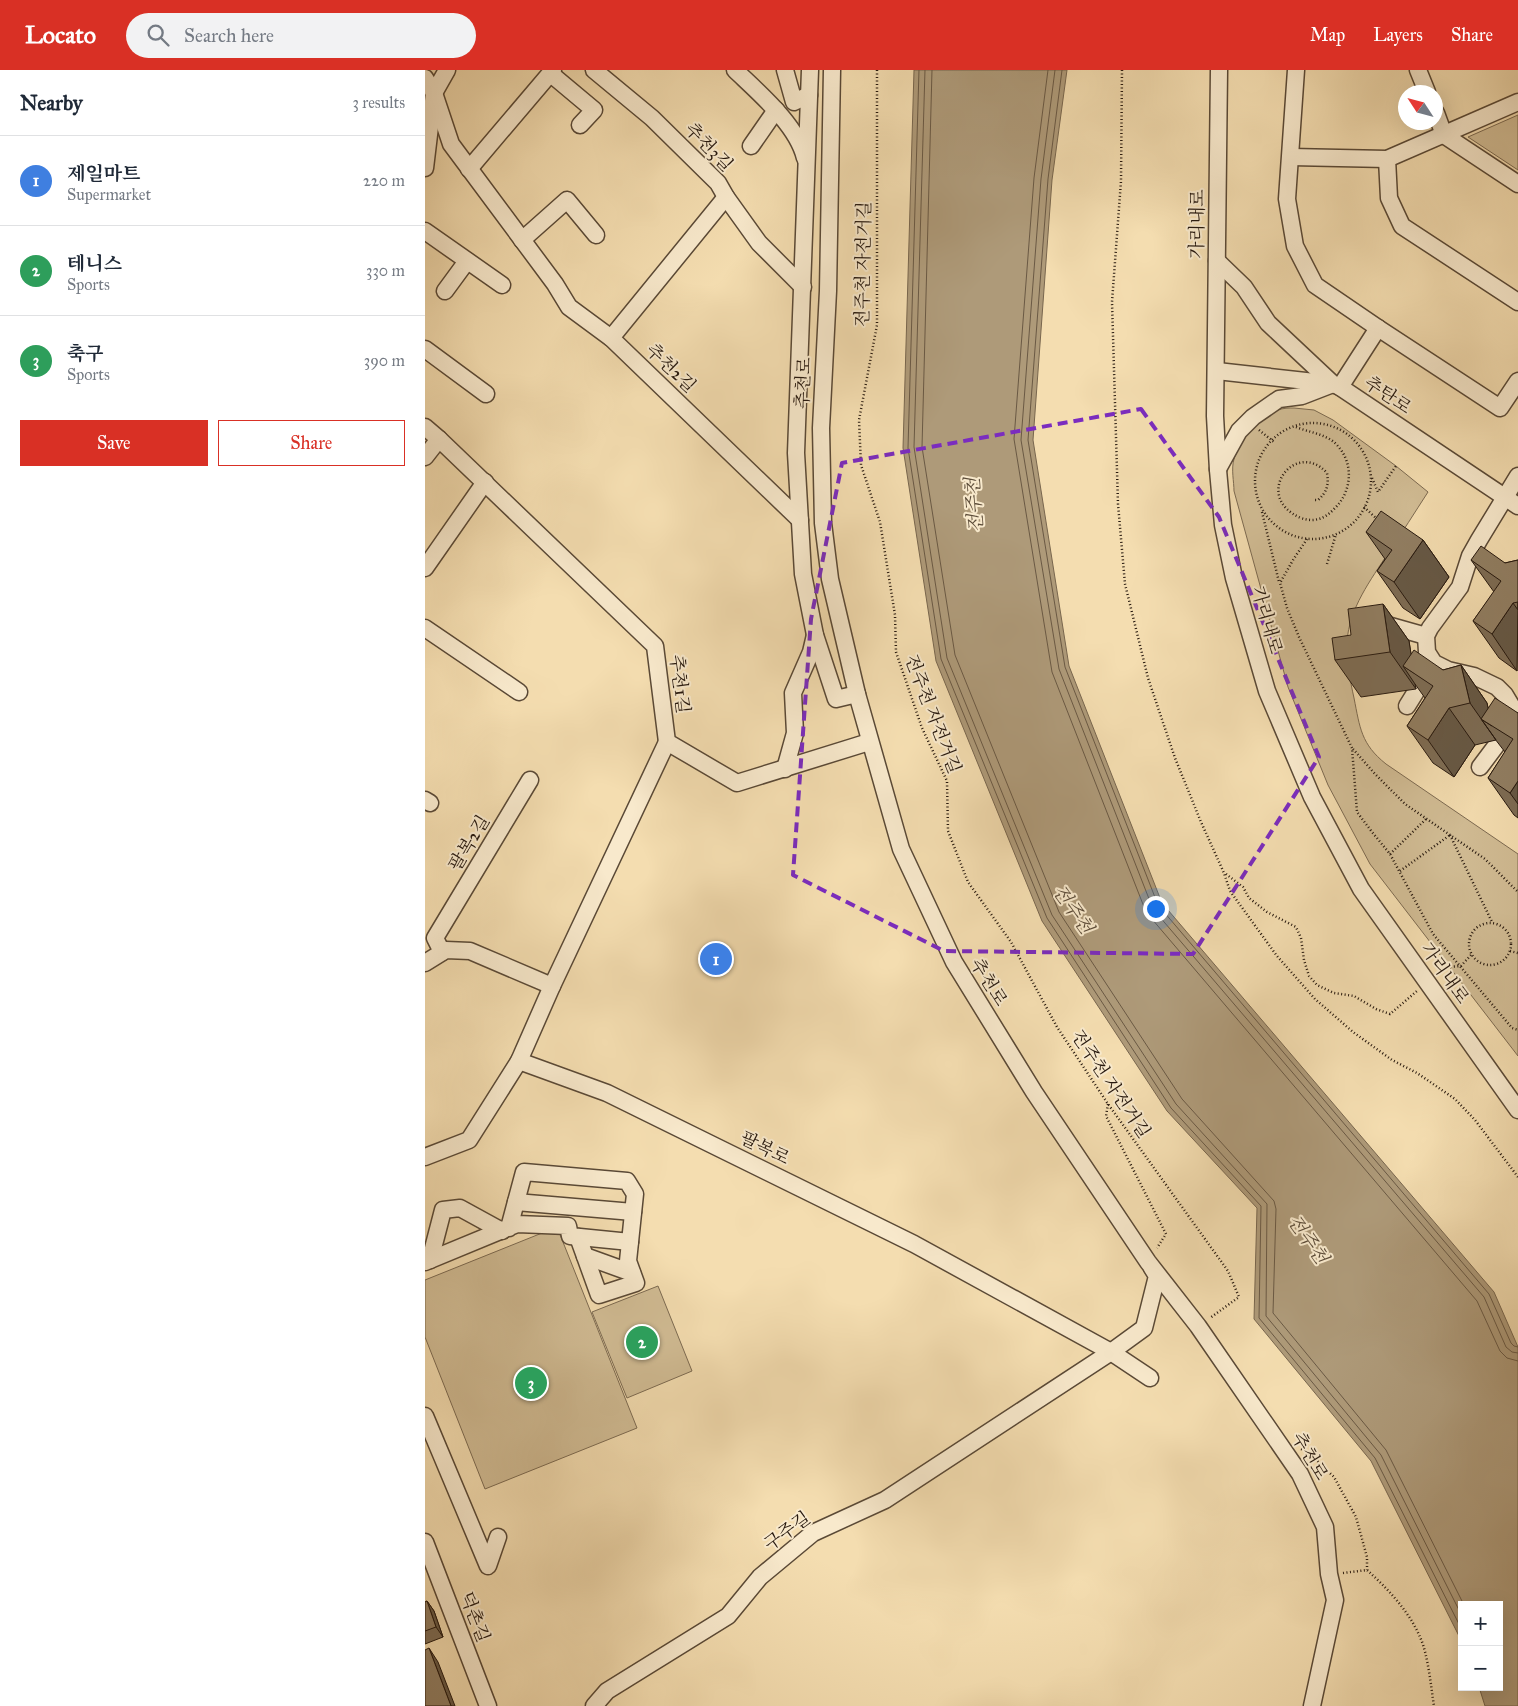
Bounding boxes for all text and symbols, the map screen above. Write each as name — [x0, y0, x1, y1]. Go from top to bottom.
search box — [126, 13, 476, 58]
text: Locato — [25, 20, 96, 50]
icon: search — [144, 21, 172, 49]
text: Search here — [184, 24, 274, 47]
text: Map — [1310, 24, 1345, 46]
text: Layers — [1373, 24, 1423, 46]
text: Share — [1451, 24, 1493, 46]
north arrow — [1398, 85, 1443, 130]
text: Nearby — [20, 90, 83, 116]
text: 3 results — [352, 93, 405, 112]
street label: 추천3길 — [680, 118, 738, 176]
text: 제일마트 — [67, 162, 140, 185]
text: 1 — [33, 171, 39, 190]
text: 220 m — [363, 171, 405, 190]
text: Supermarket — [67, 185, 151, 204]
street label: 가리내로 — [1185, 189, 1209, 259]
street label: 전주천 자전거길 — [851, 201, 875, 327]
text: 테니스 — [67, 252, 122, 275]
text: 2 — [32, 261, 40, 280]
text: 330 m — [366, 261, 405, 280]
text: Sports — [67, 275, 110, 294]
street label: 추천2길 — [641, 339, 701, 397]
text: 축구 — [67, 342, 104, 365]
text: 3 — [33, 351, 39, 370]
text: 390 m — [364, 351, 405, 370]
street label: 추천로 — [791, 356, 815, 410]
text: Sports — [67, 365, 110, 384]
street label: 추탄로 — [1360, 371, 1416, 419]
button: Save — [20, 420, 208, 466]
button: Share — [218, 420, 405, 466]
water label: 전주천 — [960, 475, 987, 533]
street label: 가리내로 — [1247, 584, 1287, 656]
street label: 전주천 자전거길 — [900, 651, 966, 777]
street label: 추천1길 — [665, 653, 695, 715]
street label: 팔복2길 — [444, 811, 494, 875]
water label: 전주천 — [1048, 880, 1099, 939]
your location — [1143, 896, 1169, 922]
street label: 가리내로 — [1416, 938, 1474, 1008]
pin: 1 — [700, 940, 732, 978]
street label: 추천로 — [966, 954, 1012, 1010]
street label: 전주천 자전거길 — [1067, 1026, 1155, 1142]
street label: 팔복로 — [737, 1127, 793, 1169]
water label: 전주천 — [1283, 1210, 1334, 1269]
pin: 2 — [626, 1323, 658, 1361]
pin: 3 — [515, 1364, 547, 1402]
street label: 추천로 — [1287, 1428, 1333, 1484]
street label: 구주길 — [759, 1507, 815, 1555]
street label: 덕촌길 — [455, 1589, 495, 1645]
map controls — [1458, 1601, 1503, 1691]
button: + — [1458, 1601, 1503, 1646]
button: − — [1458, 1646, 1503, 1691]

